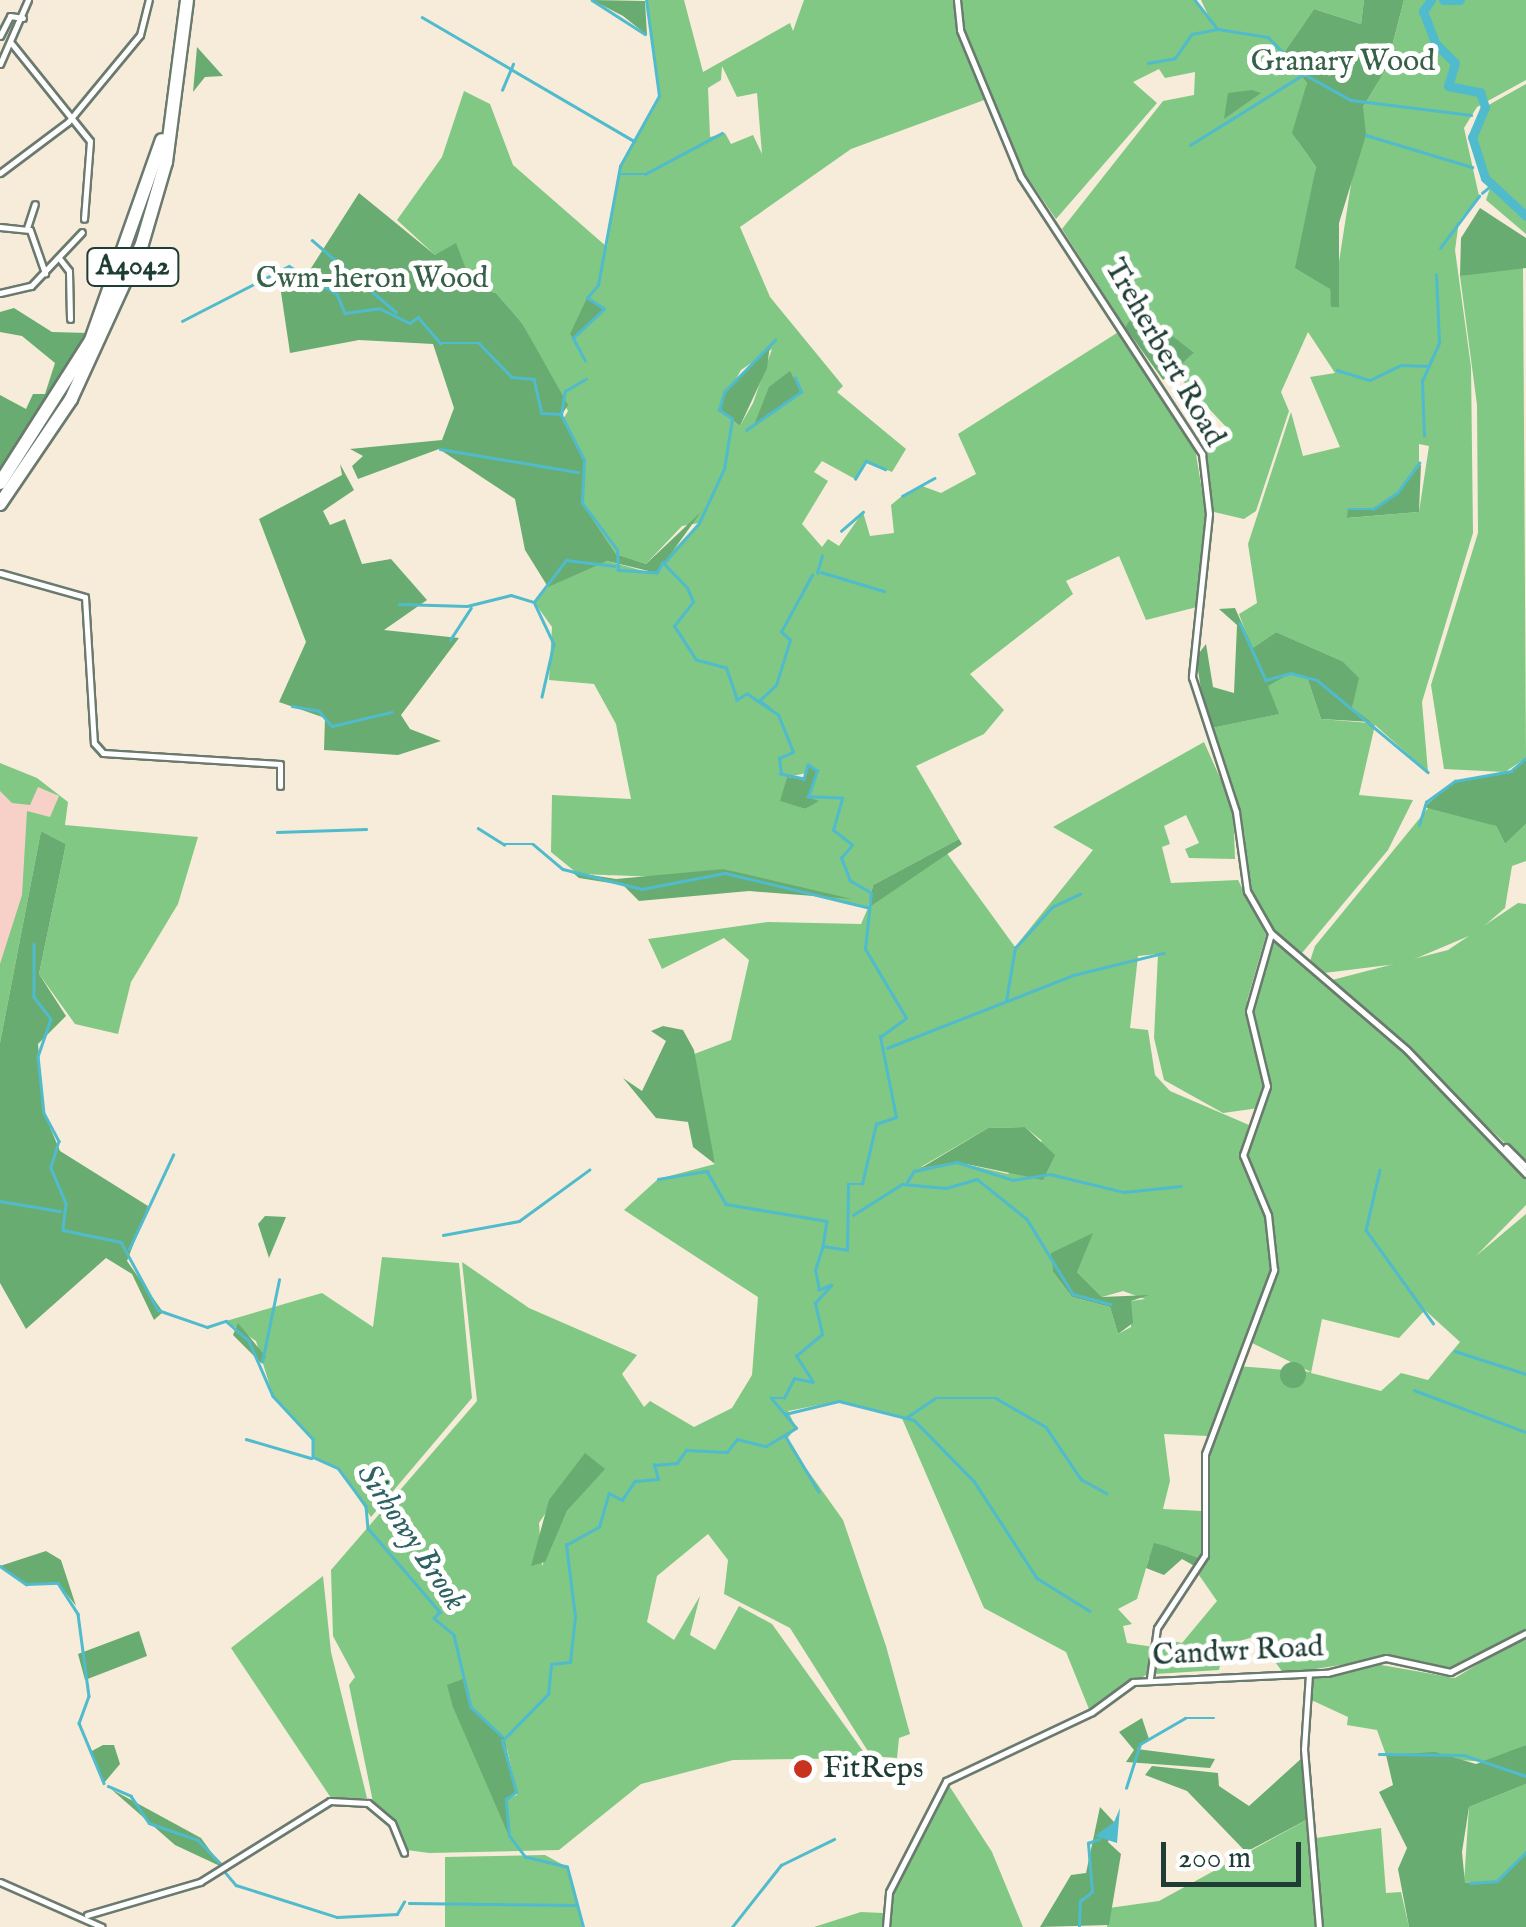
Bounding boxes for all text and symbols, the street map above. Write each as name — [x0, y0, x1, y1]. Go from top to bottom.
park label: Granary Wood — [1251, 44, 1435, 80]
road number: A4042 — [86, 244, 180, 290]
street label: Treherbert Road — [1096, 253, 1232, 453]
park label: Cwm-heron Wood — [256, 261, 488, 297]
water label: Sirhowy Brook — [347, 1457, 473, 1619]
street label: Candwr Road — [1152, 1630, 1324, 1674]
place label: FitReps — [823, 1751, 924, 1787]
marker: FitReps — [792, 1758, 814, 1780]
scale bar — [1166, 1822, 1306, 1884]
text: 200 m — [1178, 1840, 1251, 1878]

